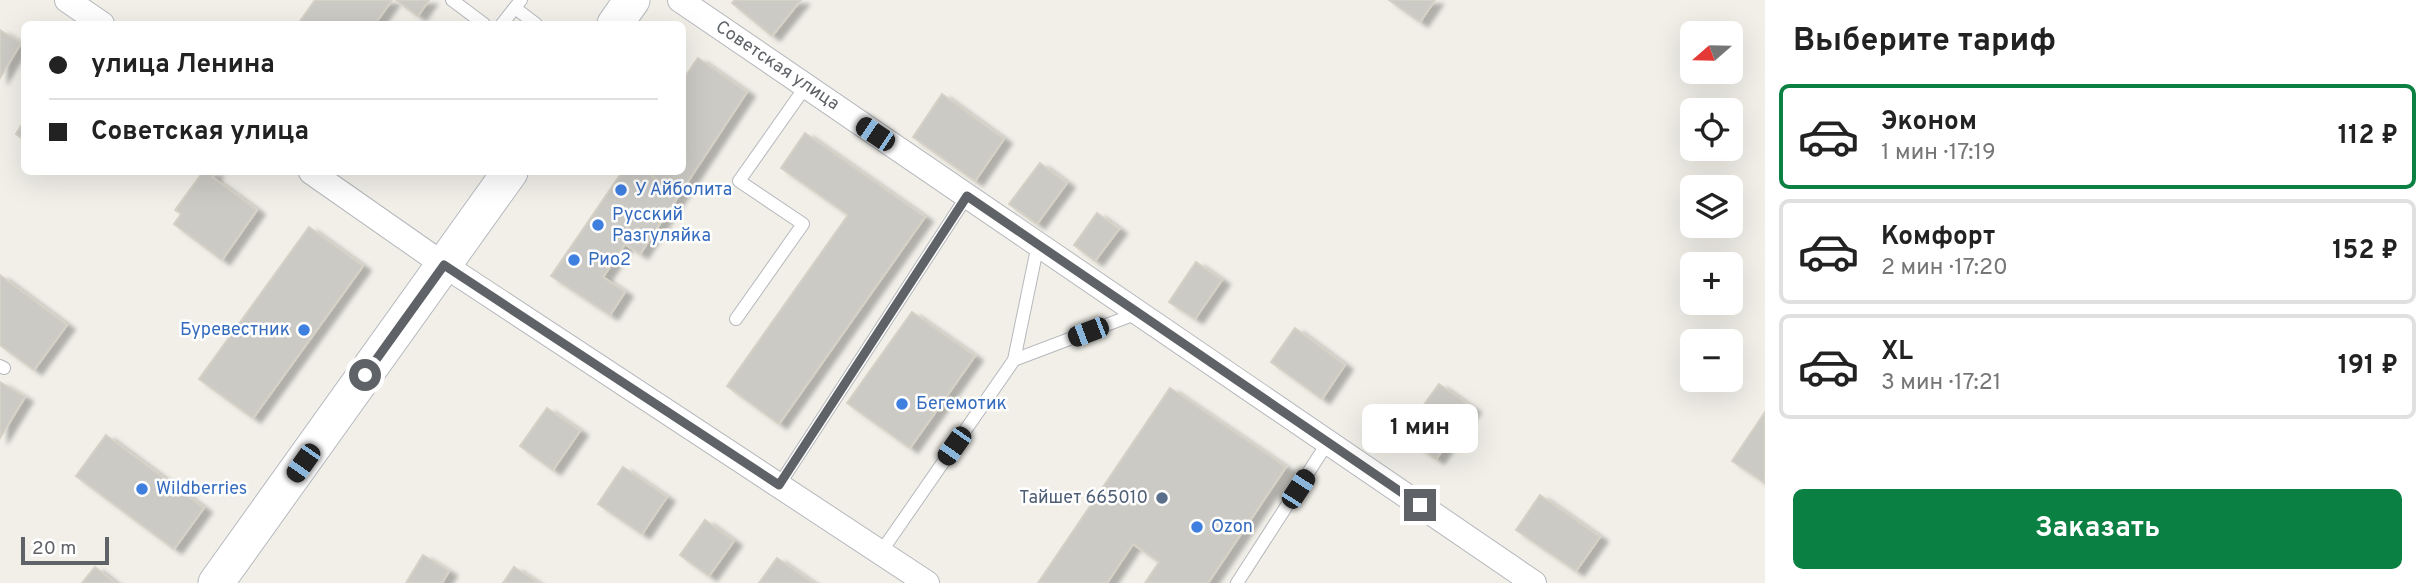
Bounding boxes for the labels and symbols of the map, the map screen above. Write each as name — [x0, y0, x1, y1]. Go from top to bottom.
street label: Советская улица — [710, 16, 844, 116]
north arrow — [1680, 21, 1743, 84]
car — [852, 114, 899, 154]
place label: У Айболита — [635, 179, 732, 202]
marker: У Айболита — [613, 182, 629, 198]
place label: Русский Разгуляйка — [612, 204, 711, 248]
marker: Русский Разгуляйка — [590, 217, 606, 233]
place label: Рио2 — [588, 249, 631, 272]
marker: Рио2 — [566, 252, 582, 268]
car — [1065, 315, 1112, 349]
place label: Буревестник — [180, 319, 290, 342]
marker: Буревестник — [296, 322, 312, 338]
route start — [349, 359, 381, 391]
place label: Бегемотик — [916, 393, 1007, 416]
marker: Бегемотик — [894, 396, 910, 412]
callout: 1 мин — [1362, 404, 1478, 452]
car — [934, 423, 975, 469]
car — [283, 440, 324, 486]
car — [1278, 466, 1319, 512]
place label: Wildberries — [156, 478, 247, 501]
marker: Wildberries — [134, 481, 150, 497]
place label: Тайшет 665010 — [1019, 487, 1148, 510]
route end — [1404, 489, 1436, 521]
marker: Тайшет 665010 — [1154, 490, 1170, 506]
place label: Ozon — [1211, 516, 1253, 539]
marker: Ozon — [1189, 519, 1205, 535]
scale bar — [21, 534, 108, 566]

